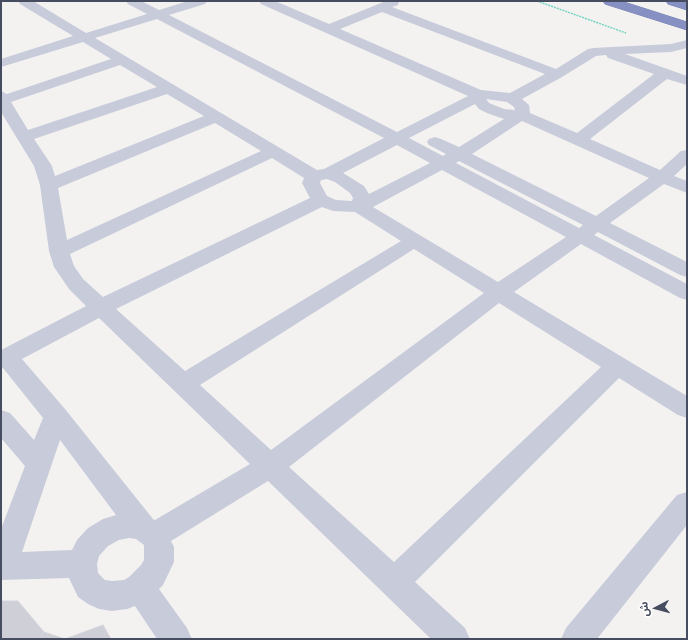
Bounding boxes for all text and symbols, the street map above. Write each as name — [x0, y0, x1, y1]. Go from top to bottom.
north arrow — [636, 588, 676, 628]
text: ش — [635, 601, 653, 618]

